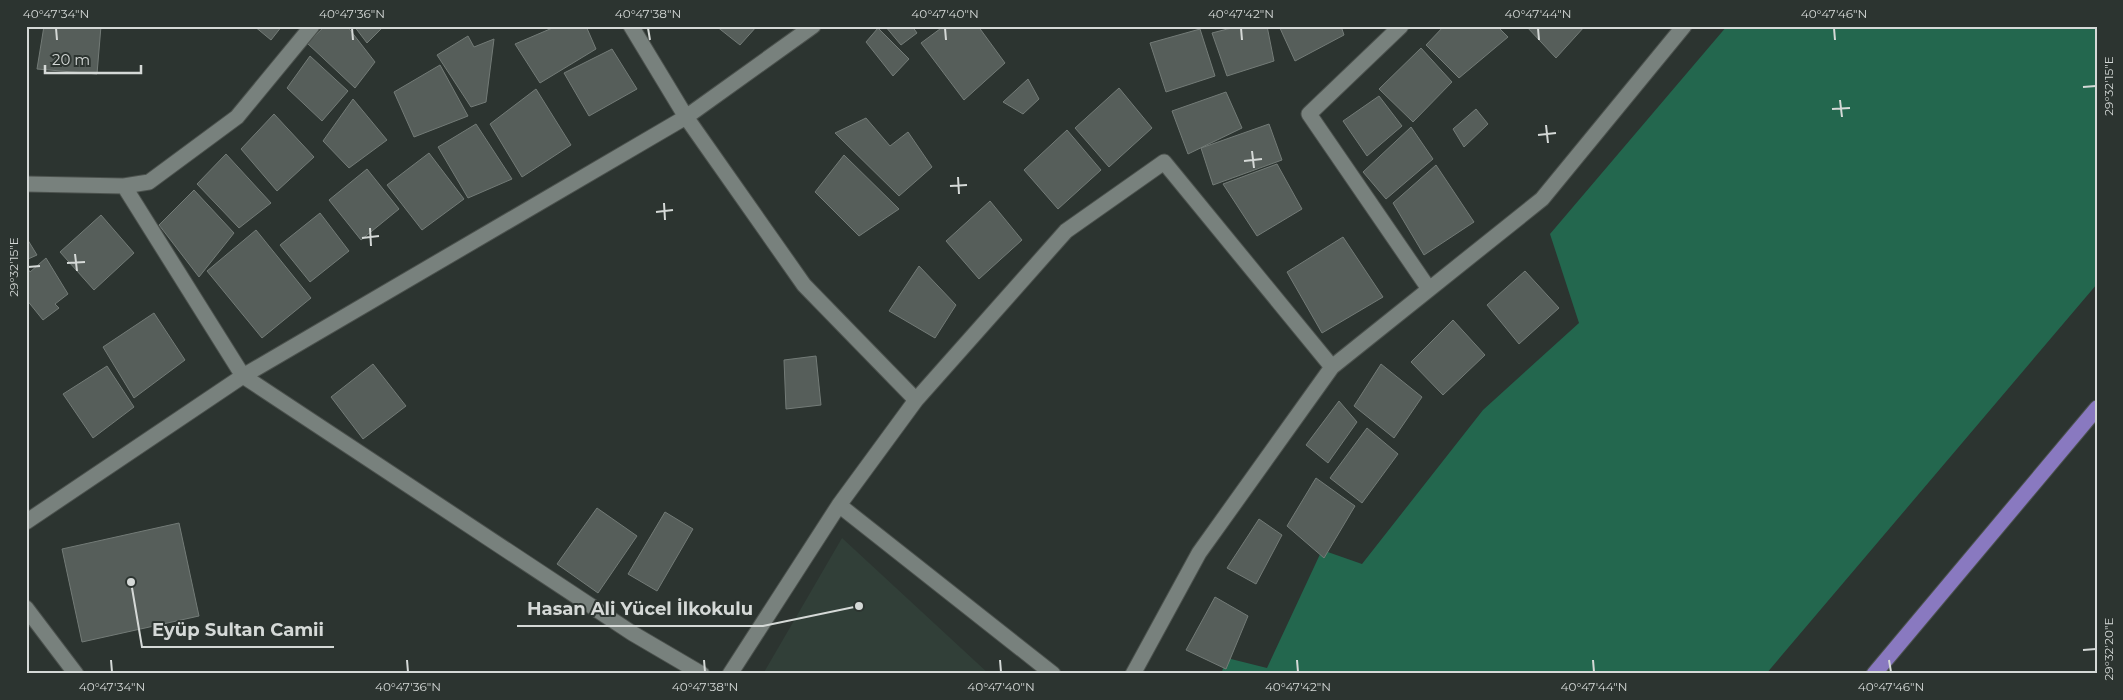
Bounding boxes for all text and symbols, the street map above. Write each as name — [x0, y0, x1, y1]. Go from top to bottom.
text: 40°47'34"N — [23, 6, 89, 21]
text: 40°47'36"N — [319, 6, 385, 21]
text: 40°47'38"N — [615, 6, 681, 21]
text: 40°47'40"N — [911, 6, 979, 21]
text: 40°47'42"N — [1208, 6, 1274, 21]
text: 40°47'44"N — [1505, 6, 1571, 21]
text: 40°47'46"N — [1801, 6, 1867, 21]
scale bar — [45, 42, 141, 74]
text: 20 m — [52, 50, 90, 69]
text: 29°32'15"E — [2101, 56, 2116, 116]
text: 29°32'15"E — [6, 237, 21, 297]
callout: Hasan Ali Yücel İlkokulu — [517, 593, 763, 626]
text: Hasan Ali Yücel İlkokulu — [527, 598, 753, 620]
callout: Eyüp Sultan Camii — [142, 614, 334, 647]
text: 29°32'20"E — [2101, 618, 2116, 680]
text: Eyüp Sultan Camii — [152, 619, 324, 641]
text: 40°47'34"N — [79, 679, 145, 694]
text: 40°47'36"N — [375, 679, 441, 694]
text: 40°47'38"N — [672, 679, 738, 694]
text: 40°47'40"N — [967, 679, 1035, 694]
text: 40°47'42"N — [1265, 679, 1331, 694]
text: 40°47'44"N — [1561, 679, 1627, 694]
text: 40°47'46"N — [1858, 679, 1924, 694]

